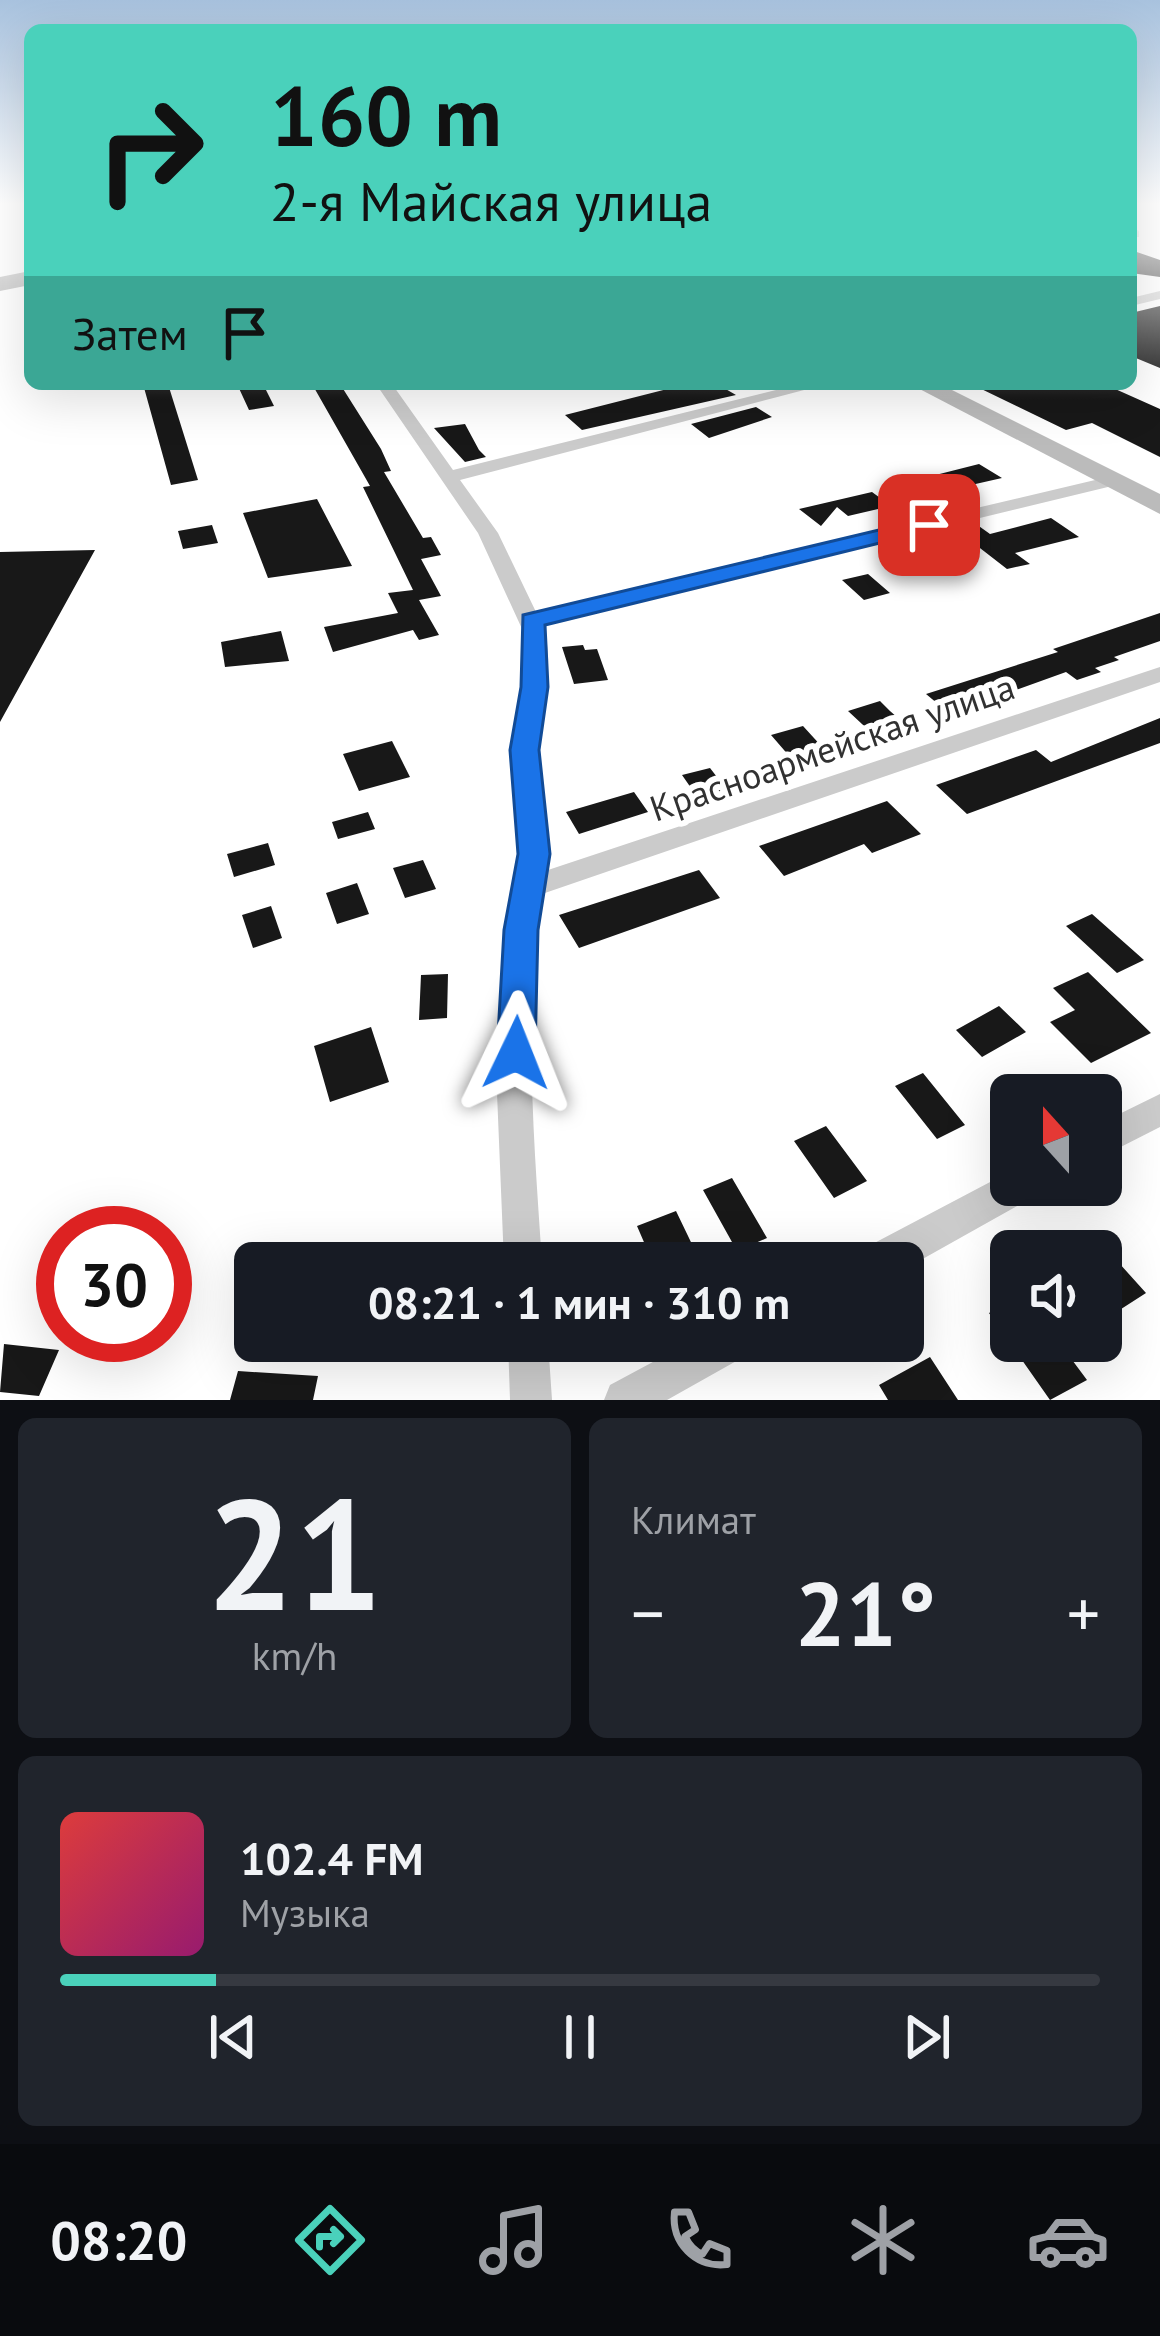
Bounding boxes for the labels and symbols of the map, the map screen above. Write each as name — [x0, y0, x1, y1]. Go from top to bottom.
pin — [878, 474, 980, 576]
street label: Красноармейская улица — [644, 663, 1020, 831]
position arrow — [453, 990, 579, 1116]
north arrow — [990, 1074, 1122, 1206]
speed limit sign: 30 — [36, 1206, 192, 1362]

